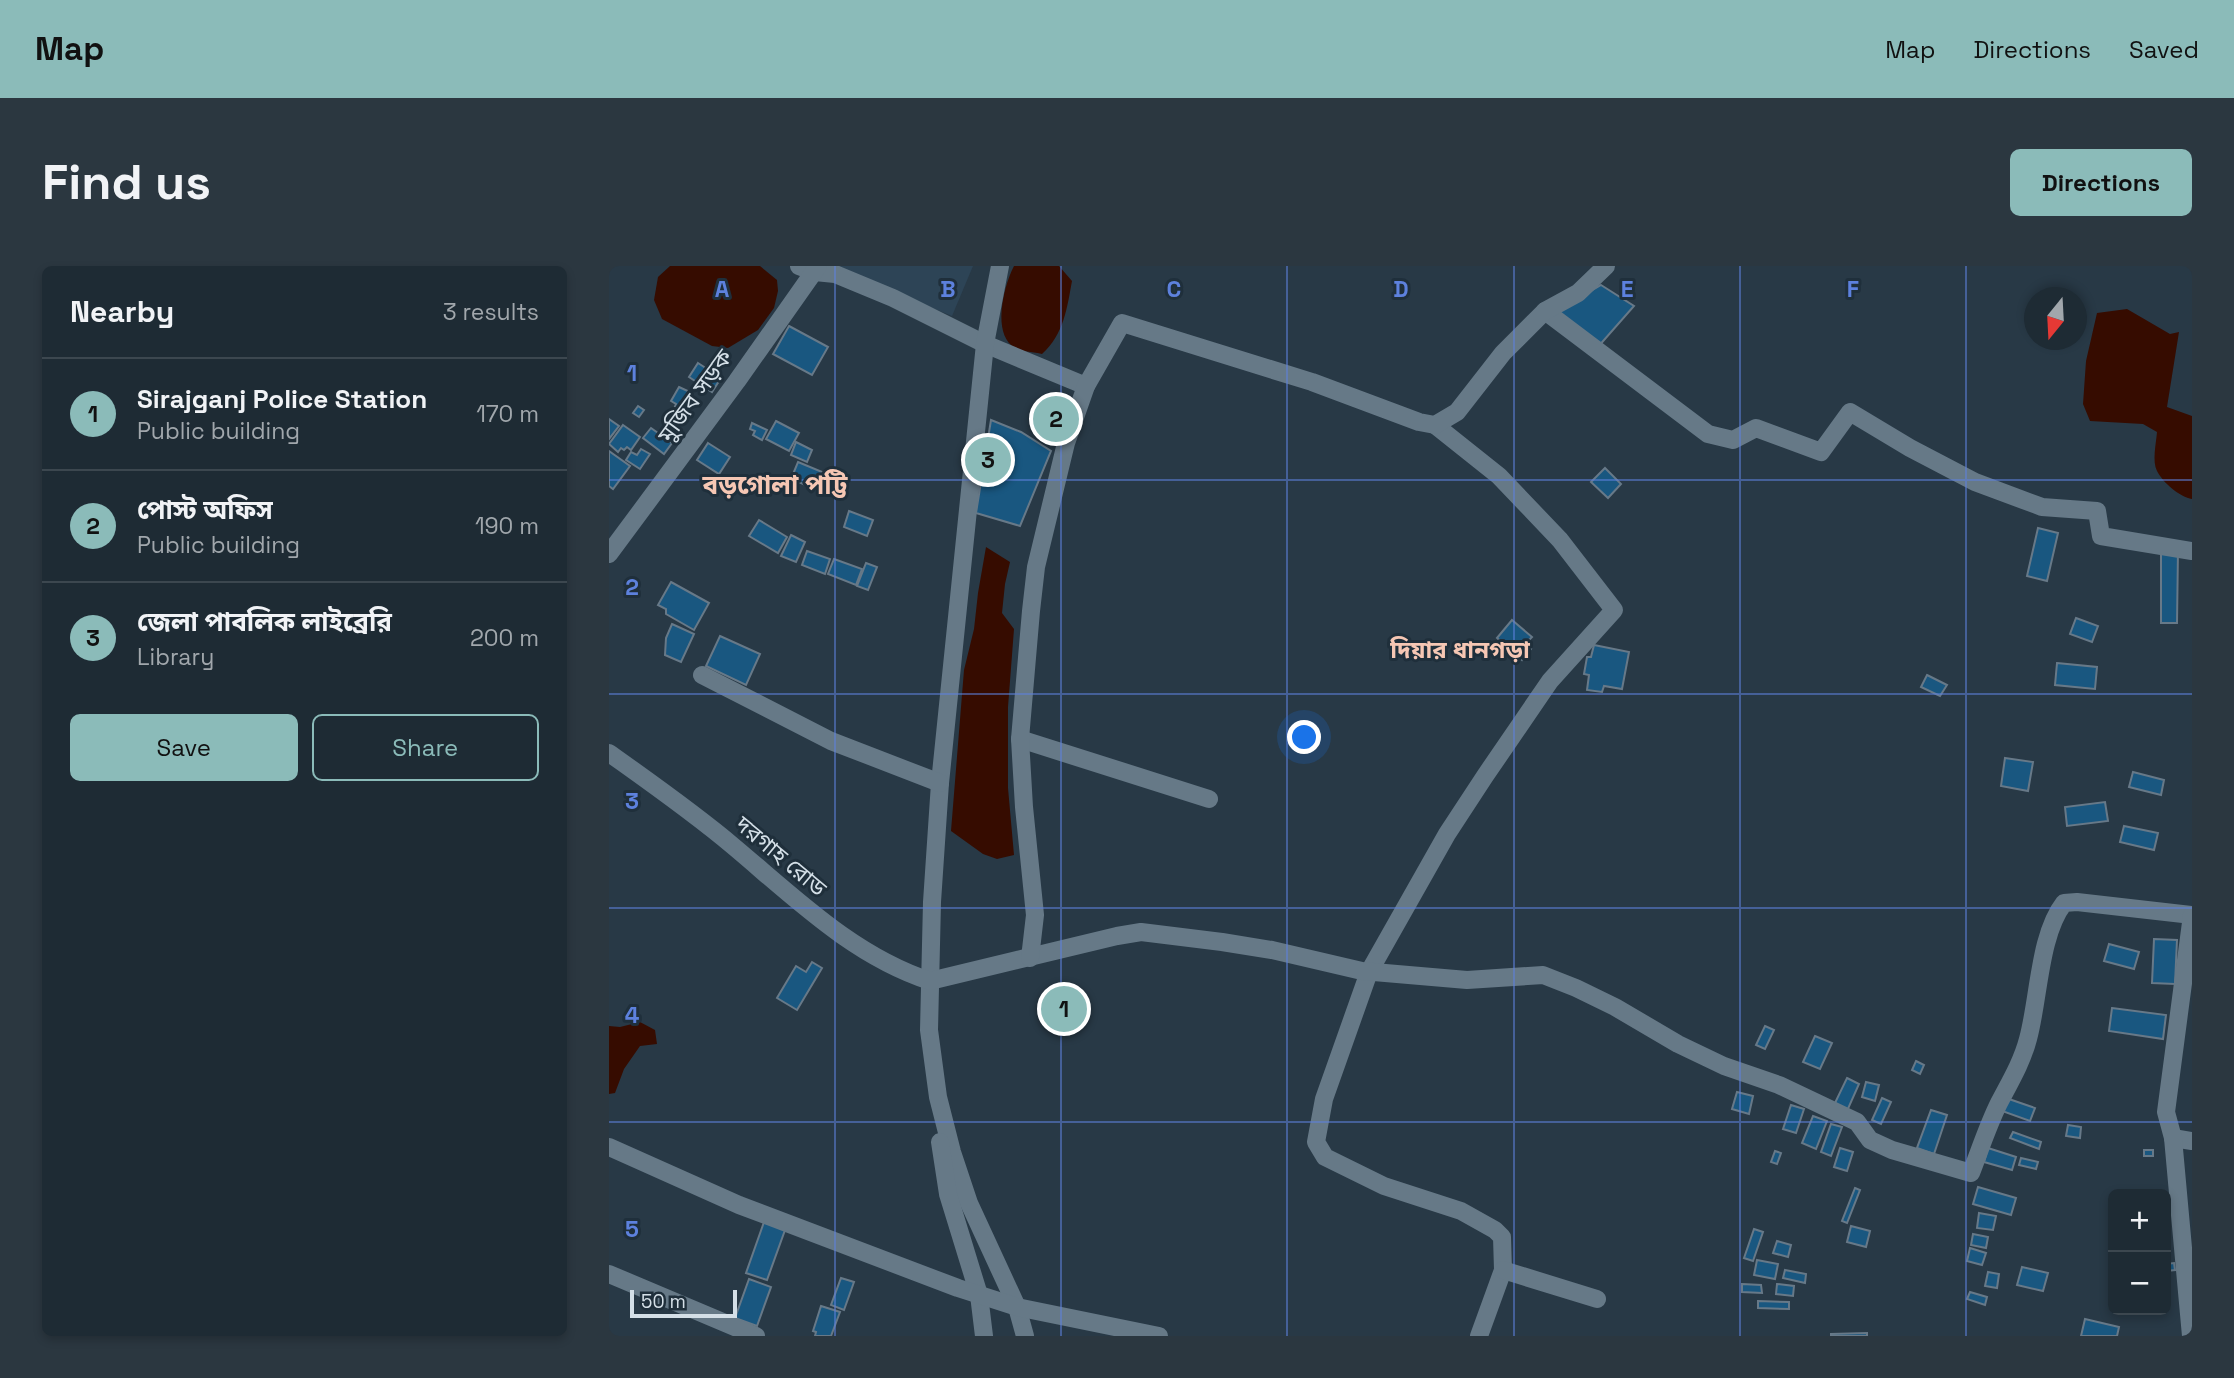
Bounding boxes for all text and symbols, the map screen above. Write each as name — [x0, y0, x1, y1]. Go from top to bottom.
text: Map — [35, 28, 104, 70]
text: Map — [1885, 34, 1935, 65]
text: Directions — [1973, 34, 2091, 65]
text: Saved — [2129, 34, 2199, 65]
button: Directions — [2010, 149, 2192, 216]
text: Find us — [42, 151, 211, 213]
text: A — [715, 274, 730, 304]
text: B — [940, 274, 956, 304]
text: C — [1167, 274, 1181, 304]
text: D — [1393, 274, 1409, 304]
text: E — [1621, 274, 1633, 304]
text: F — [1847, 274, 1859, 304]
north arrow — [2024, 287, 2087, 350]
text: Nearby — [70, 292, 174, 331]
text: 3 results — [443, 297, 539, 327]
street label: মুজিব সড়ক — [650, 343, 739, 450]
text: 1 — [627, 358, 637, 388]
text: Sirajganj Police Station — [137, 382, 427, 416]
pin: 2 — [1033, 393, 1079, 445]
text: 1 — [88, 399, 98, 429]
text: 170 m — [476, 399, 539, 429]
text: Public building — [137, 416, 300, 446]
pin: 3 — [965, 434, 1011, 486]
district label: বড়গোলা পট্টি — [701, 468, 849, 502]
text: পোস্ট অফিস — [137, 493, 273, 527]
text: 2 — [86, 511, 100, 541]
text: 190 m — [475, 511, 539, 541]
text: Public building — [137, 530, 300, 560]
text: 2 — [625, 572, 639, 602]
text: জেলা পাবলিক লাইব্রেরি — [137, 605, 392, 639]
text: 3 — [86, 623, 100, 653]
text: 200 m — [470, 623, 539, 653]
district label: দিয়ার ধানগড়া — [1389, 634, 1531, 665]
text: Library — [137, 642, 214, 672]
button: Save — [70, 714, 298, 781]
button: Share — [312, 714, 539, 781]
your location — [1287, 720, 1321, 754]
text: 3 — [625, 786, 639, 816]
street label: দরগাহ রোড — [728, 808, 833, 903]
pin: 1 — [1041, 983, 1087, 1035]
text: 4 — [625, 1000, 640, 1030]
map controls — [2108, 1189, 2171, 1315]
button: + — [2108, 1189, 2171, 1252]
text: 5 — [625, 1214, 639, 1244]
button: − — [2108, 1252, 2171, 1315]
scale bar — [630, 1287, 737, 1319]
text: 50 m — [641, 1289, 686, 1314]

